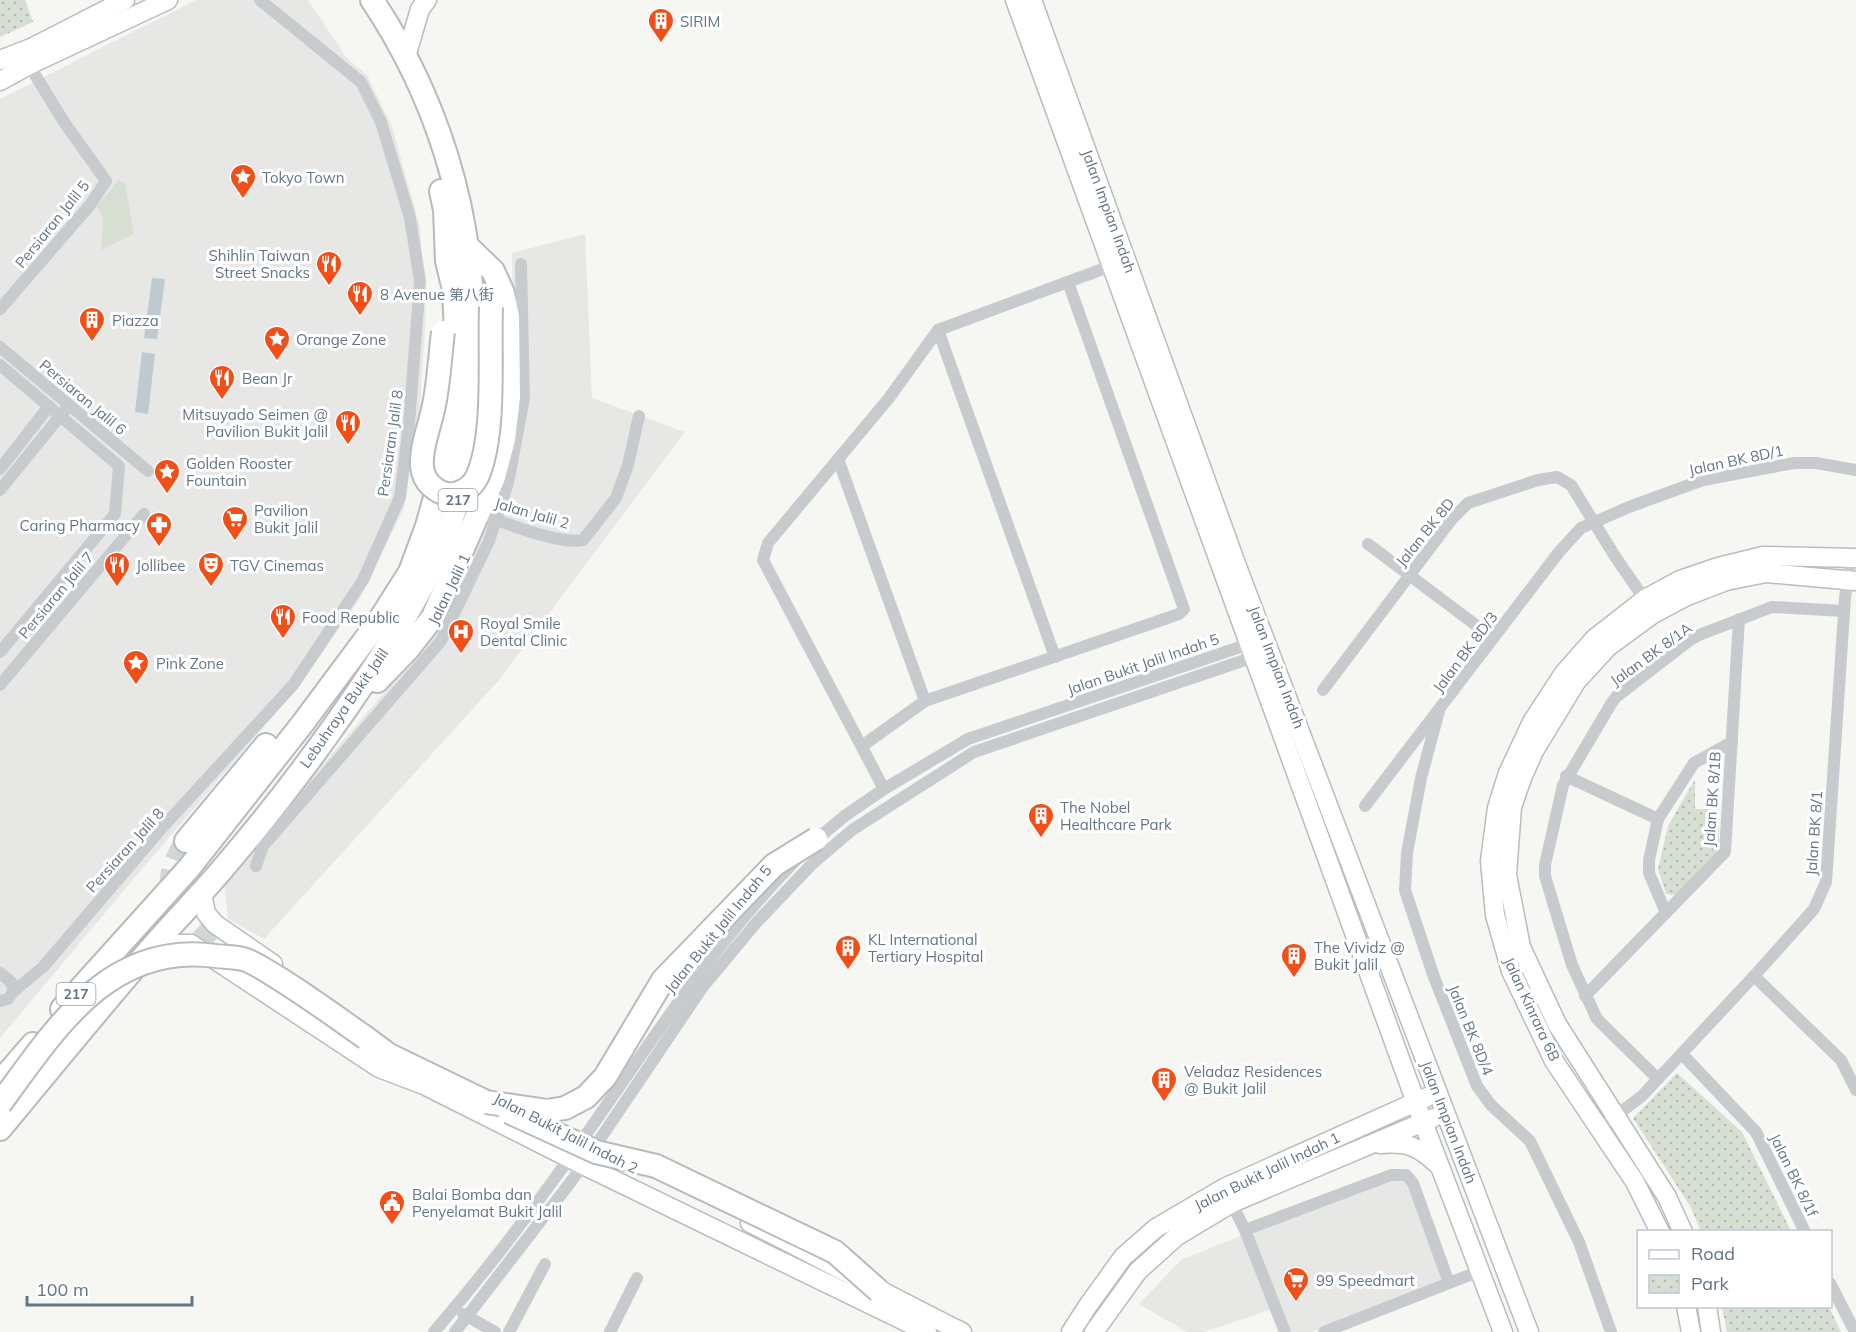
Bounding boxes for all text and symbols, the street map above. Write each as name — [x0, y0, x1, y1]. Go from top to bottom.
building icon: SIRIM — [646, 6, 676, 44]
place label: SIRIM — [680, 12, 720, 31]
street label: Jalan Impian Indah — [1078, 147, 1140, 275]
place icon: Tokyo Town — [228, 162, 258, 200]
place label: Tokyo Town — [262, 168, 345, 187]
street label: Persiaran Jalil 5 — [11, 176, 93, 272]
place label: Shihlin Taiwan Street Snacks — [209, 246, 310, 282]
restaurant icon: Shihlin Taiwan Street Snacks — [314, 249, 344, 287]
restaurant icon: 8 Avenue 第八街 — [345, 279, 375, 317]
place label: 8 Avenue 第八街 — [380, 285, 494, 304]
building icon: Piazza — [77, 305, 107, 343]
place label: Piazza — [112, 311, 159, 330]
place icon: Orange Zone — [262, 324, 292, 362]
place label: Orange Zone — [296, 330, 386, 349]
street label: Persiaran Jalil 6 — [36, 355, 130, 439]
restaurant icon: Bean Jr — [207, 363, 237, 401]
place label: Bean Jr — [242, 369, 293, 388]
street label: Persiaran Jalil 8 — [373, 388, 407, 498]
place label: Mitsuyado Seimen @ Pavilion Bukit Jalil — [182, 405, 328, 441]
restaurant icon: Mitsuyado Seimen @ Pavilion Bukit Jalil — [333, 408, 363, 446]
street label: Jalan BK 8D/1 — [1687, 441, 1785, 479]
place label: Golden Rooster Fountain — [186, 454, 293, 490]
place icon: Golden Rooster Fountain — [152, 457, 182, 495]
road number: 217 — [438, 489, 478, 511]
street label: Jalan Jalil 2 — [492, 493, 572, 533]
street label: Jalan BK 8D — [1391, 494, 1459, 570]
place label: Pavilion Bukit Jalil — [254, 501, 318, 537]
supermarket icon: Pavilion Bukit Jalil — [220, 504, 250, 542]
pharmacy icon: Caring Pharmacy — [144, 510, 174, 548]
place label: Caring Pharmacy — [20, 516, 140, 535]
street label: Persiaran Jalil 7 — [14, 548, 98, 642]
restaurant icon: Jollibee — [102, 550, 132, 588]
theatre icon: TGV Cinemas — [196, 550, 226, 588]
street label: Jalan Jalil 1 — [424, 550, 474, 628]
place label: Jollibee — [136, 556, 186, 575]
place label: TGV Cinemas — [230, 556, 324, 575]
restaurant icon: Food Republic — [268, 602, 298, 640]
street label: Jalan Impian Indah — [1245, 603, 1309, 731]
place label: Food Republic — [302, 608, 400, 627]
street label: Jalan BK 8D/3 — [1428, 608, 1502, 696]
place label: Royal Smile Dental Clinic — [480, 614, 567, 650]
hospital icon: Royal Smile Dental Clinic — [446, 617, 476, 655]
street label: Jalan BK 8/1A — [1607, 618, 1695, 690]
street label: Jalan Bukit Jalil Indah 5 — [1065, 629, 1221, 699]
street label: Lebuhraya Bukit Jalil — [296, 645, 392, 771]
place icon: Pink Zone — [121, 648, 151, 686]
place label: Pink Zone — [156, 654, 224, 673]
street label: Jalan BK 8/1B — [1699, 751, 1725, 847]
street label: Jalan BK 8/1 — [1802, 790, 1826, 876]
place label: The Nobel Healthcare Park — [1060, 798, 1172, 834]
building icon: The Nobel Healthcare Park — [1026, 801, 1056, 839]
street label: Persiaran Jalil 8 — [82, 804, 168, 896]
street label: Jalan Bukit Jalil Indah 5 — [660, 861, 776, 997]
place label: KL International Tertiary Hospital — [868, 930, 983, 966]
building icon: KL International Tertiary Hospital — [833, 933, 863, 971]
place label: The Vividz @ Bukit Jalil — [1314, 938, 1405, 974]
building icon: The Vividz @ Bukit Jalil — [1279, 941, 1309, 979]
street label: Jalan Kinrara 6B — [1500, 954, 1564, 1064]
street label: Jalan BK 8D/4 — [1444, 982, 1498, 1078]
road number: 217 — [56, 983, 96, 1005]
street label: Jalan Impian Indah — [1417, 1058, 1481, 1186]
place label: Veladaz Residences @ Bukit Jalil — [1184, 1062, 1322, 1098]
building icon: Veladaz Residences @ Bukit Jalil — [1149, 1065, 1179, 1103]
street label: Jalan Bukit Jalil Indah 2 — [491, 1088, 641, 1178]
street label: Jalan Bukit Jalil Indah 1 — [1191, 1128, 1343, 1214]
street label: Jalan BK 8/1f — [1766, 1130, 1823, 1221]
place label: Balai Bomba dan Penyelamat Bukit Jalil — [412, 1185, 562, 1221]
public building icon: Balai Bomba dan Penyelamat Bukit Jalil — [377, 1188, 407, 1226]
legend — [1637, 1230, 1832, 1308]
text: Road — [1691, 1242, 1735, 1265]
supermarket icon: 99 Speedmart — [1281, 1265, 1311, 1303]
scale bar — [27, 1269, 192, 1307]
place label: 99 Speedmart — [1316, 1271, 1415, 1290]
text: Park — [1691, 1272, 1730, 1295]
text: 100 m — [36, 1278, 89, 1301]

